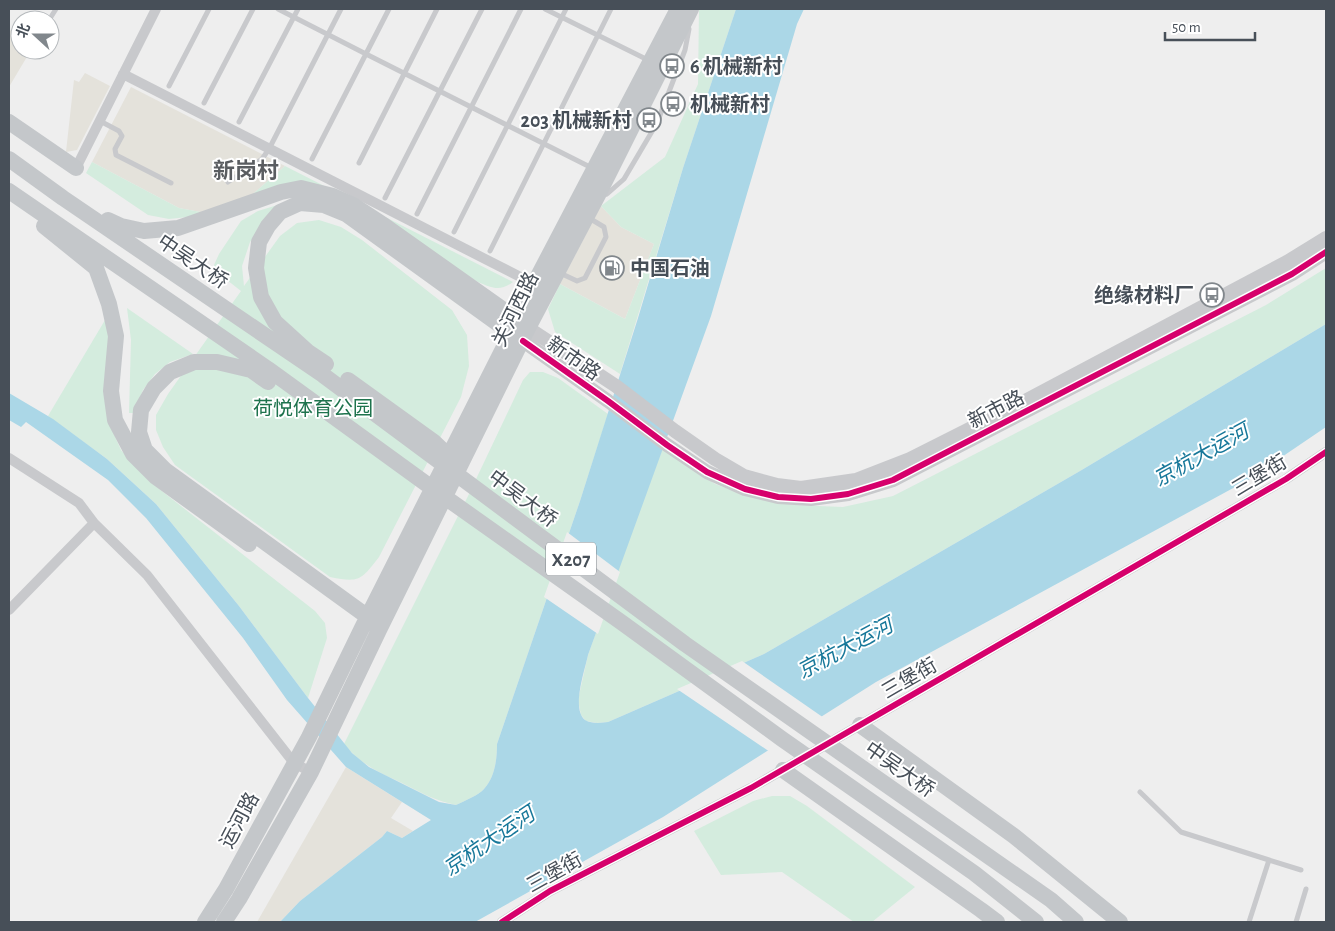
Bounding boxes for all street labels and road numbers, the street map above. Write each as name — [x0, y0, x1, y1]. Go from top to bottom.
street label: 中吴大桥 — [154, 230, 232, 292]
street label: 关河西路 — [488, 269, 542, 350]
street label: 新市路 — [543, 332, 605, 384]
street label: 新市路 — [964, 386, 1028, 432]
street label: 三堡街 — [1228, 451, 1290, 500]
street label: 中吴大桥 — [484, 466, 561, 531]
road number: X207 — [546, 542, 596, 576]
street label: 三堡街 — [878, 654, 940, 703]
street label: 中吴大桥 — [861, 738, 939, 801]
street label: 运河路 — [216, 789, 263, 852]
street label: 三堡街 — [523, 849, 586, 896]

